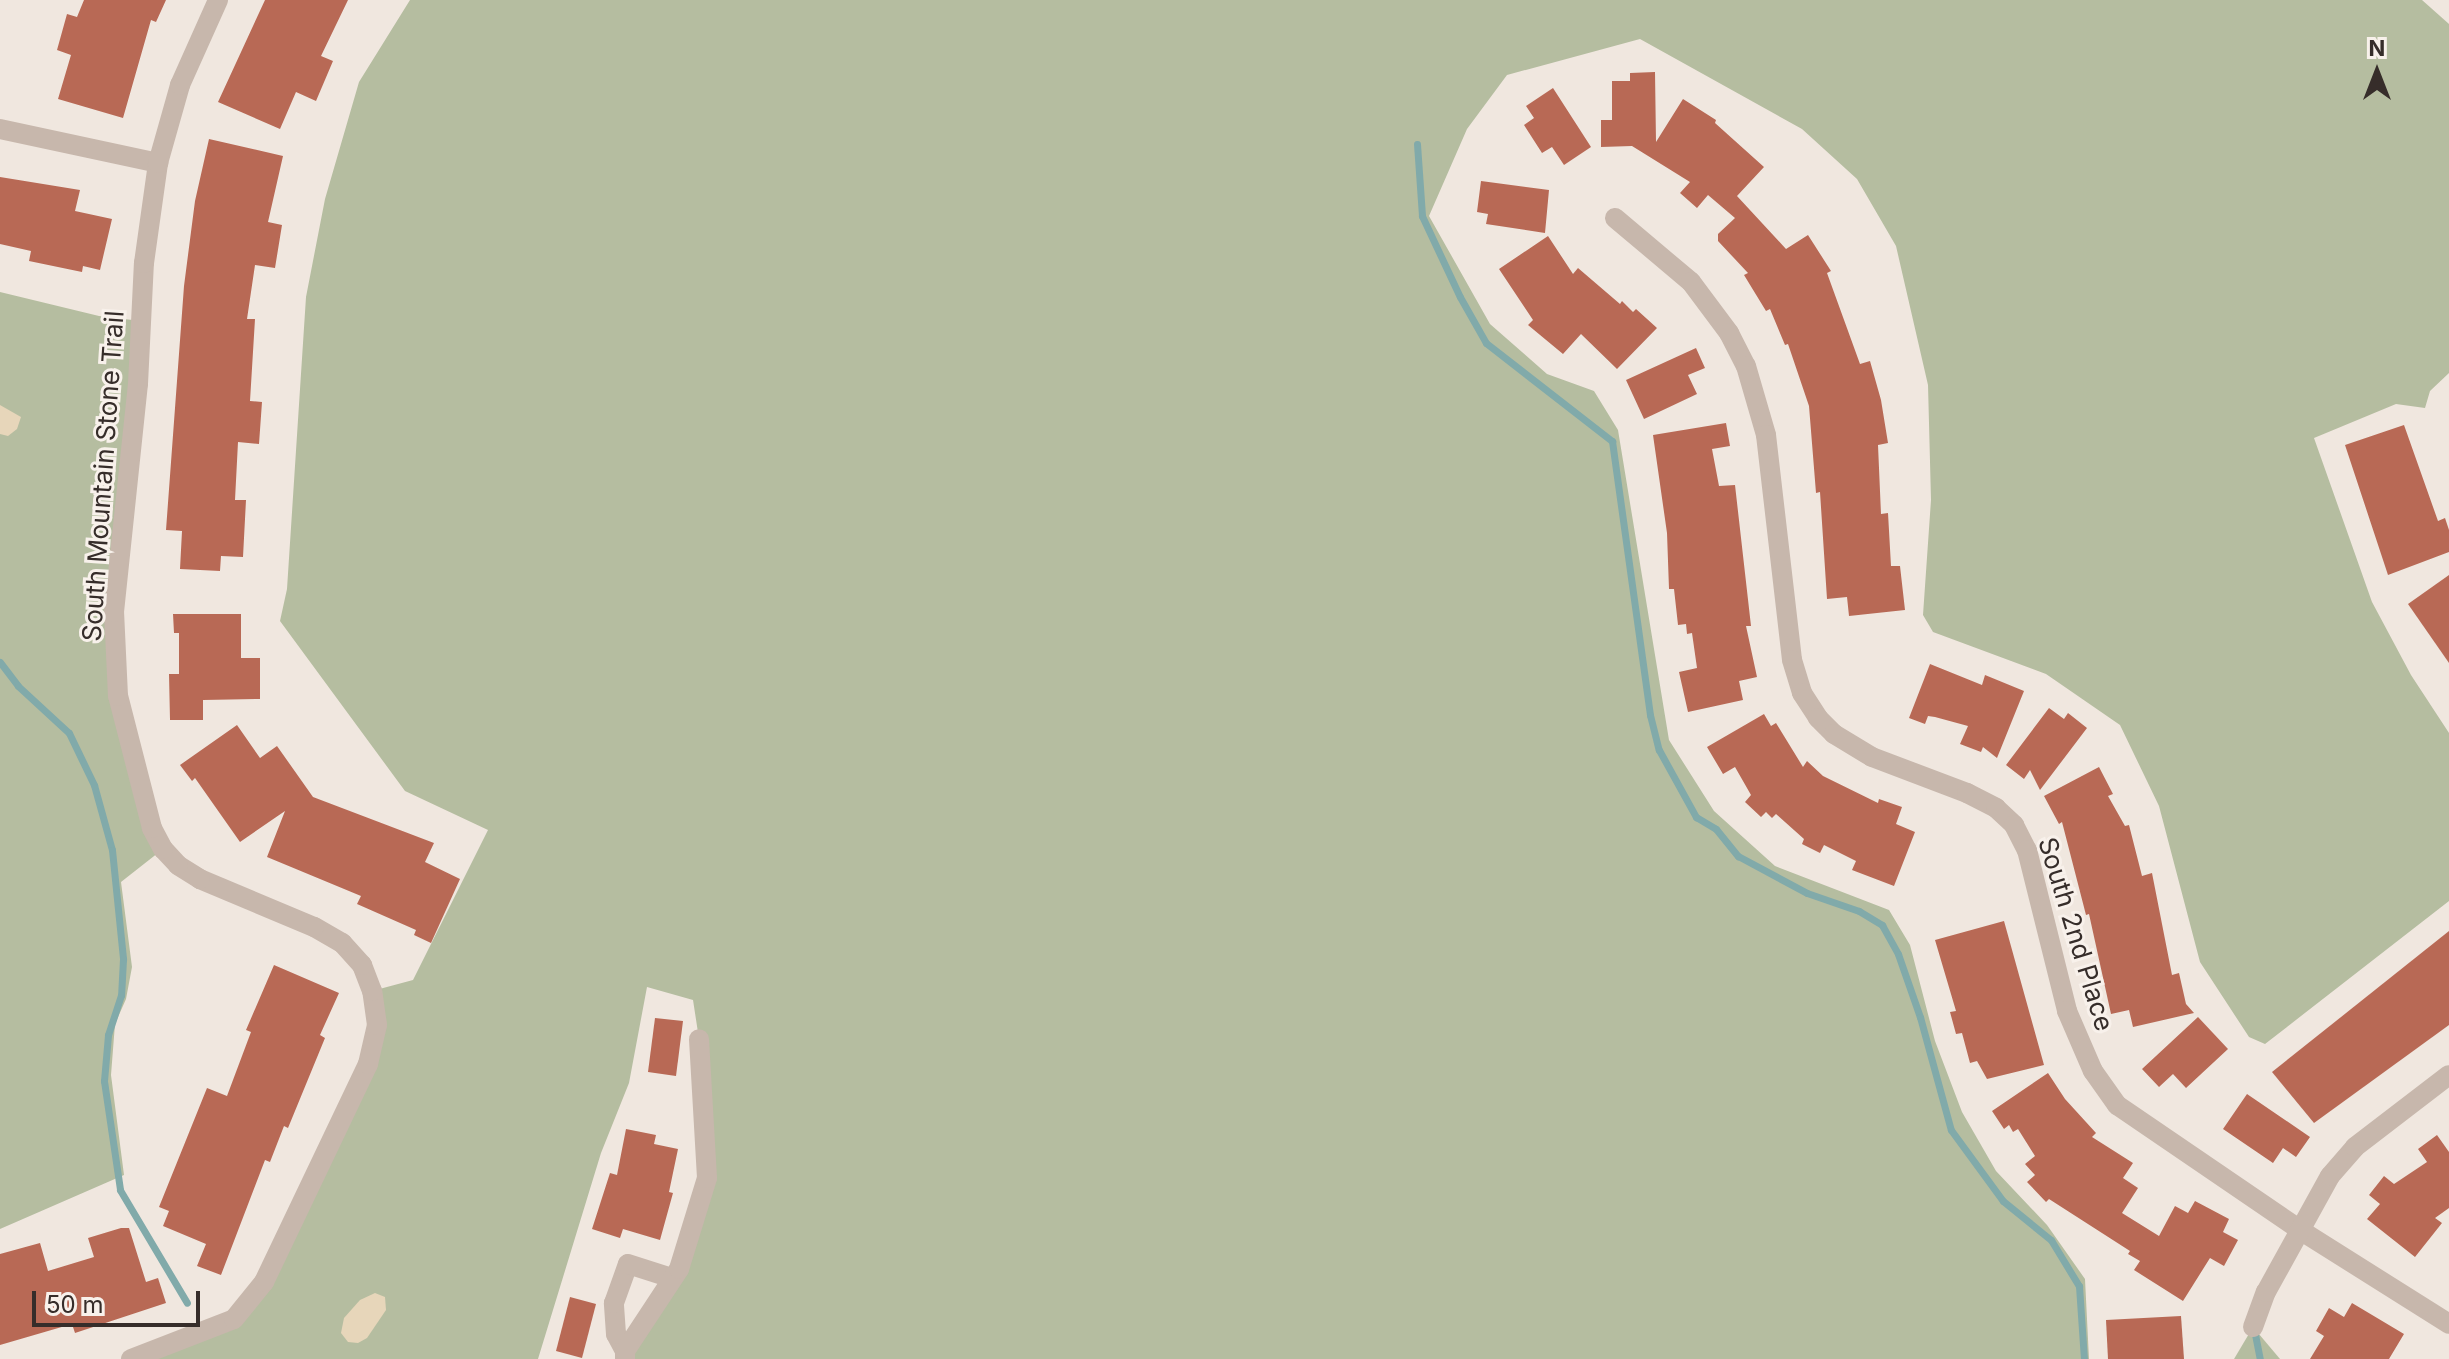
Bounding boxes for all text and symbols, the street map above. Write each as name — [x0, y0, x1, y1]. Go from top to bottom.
north arrow — [2337, 32, 2417, 112]
text: N — [2369, 35, 2385, 61]
street label: South Mountain Stone Trail — [76, 310, 130, 642]
street label: South 2nd Place — [2032, 833, 2120, 1035]
scale bar — [36, 1275, 204, 1325]
text: 50 m — [46, 1290, 104, 1319]

